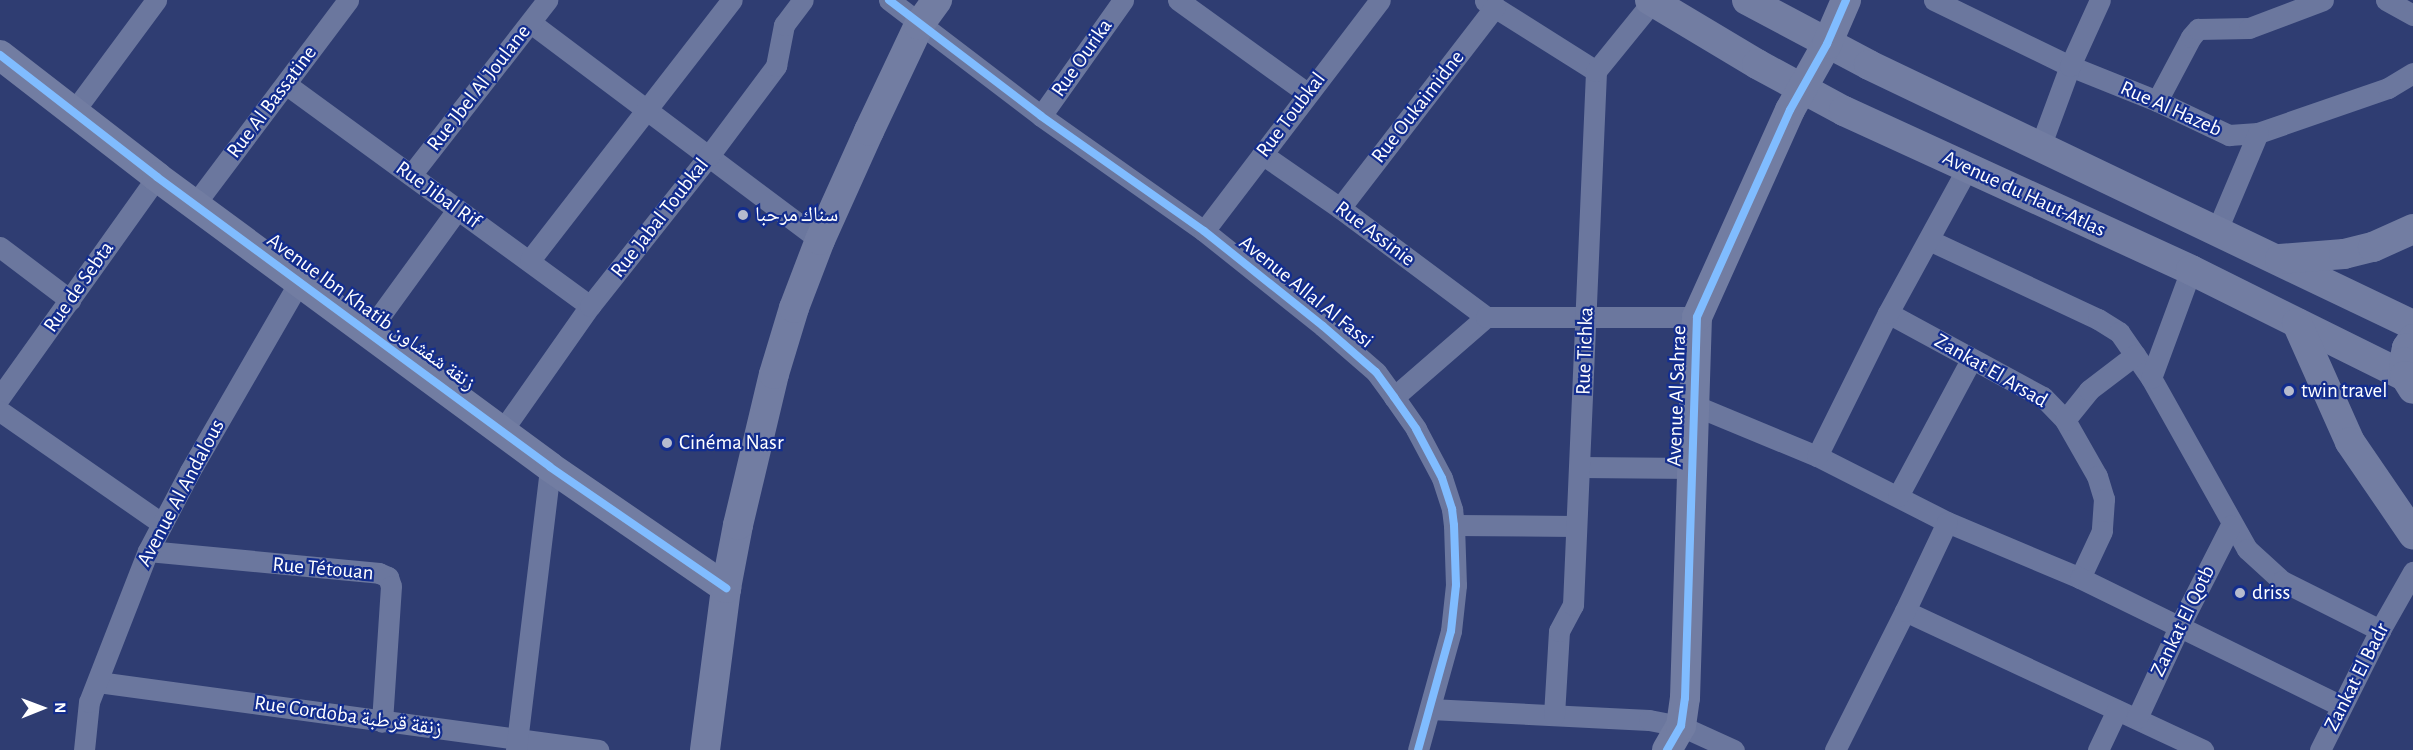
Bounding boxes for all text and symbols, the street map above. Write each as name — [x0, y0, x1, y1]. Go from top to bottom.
street label: Rue Ourika — [1046, 14, 1118, 102]
street label: Rue Jbel Al Joulane — [422, 20, 536, 156]
street label: Rue Al Bassatine — [222, 41, 322, 163]
street label: Rue Oukaimidne — [1366, 46, 1470, 168]
street label: Rue Toubkal — [1251, 68, 1331, 162]
street label: Rue Al Hazeb — [2116, 75, 2226, 143]
street label: Avenue du Haut-Atlas — [1938, 145, 2110, 243]
street label: Rue Jabal Toubkal — [606, 153, 714, 283]
street label: Rue Jibal Rif — [391, 156, 485, 234]
street label: Rue Assinie — [1330, 196, 1420, 272]
place label: سناك مرحبا — [755, 202, 838, 228]
marker: سناك مرحبا — [736, 208, 750, 222]
street label: Avenue Ibn Khatib زنقة شفشاون — [262, 228, 480, 396]
street label: Avenue Allal Al Fassi — [1234, 230, 1378, 354]
street label: Rue de Sebta — [38, 237, 120, 337]
street label: Rue Tichka — [1571, 306, 1599, 396]
street label: Avenue Al Sahrae — [1662, 325, 1692, 467]
street label: Zankat El Arsad — [1930, 329, 2052, 413]
place label: twin travel — [2301, 378, 2387, 404]
marker: twin travel — [2282, 384, 2296, 398]
street label: Avenue Al Andalous — [132, 415, 230, 571]
place label: Cinéma Nasr — [679, 430, 784, 456]
marker: Cinéma Nasr — [660, 436, 674, 450]
street label: Rue Tétouan — [271, 552, 375, 586]
street label: Zankat El Qotb — [2145, 561, 2221, 681]
place label: driss — [2252, 580, 2290, 606]
marker: driss — [2233, 586, 2247, 600]
street label: Zankat El Badr — [2319, 619, 2395, 735]
north arrow — [12, 678, 72, 738]
street label: Rue Cordoba زنقة قرطبة — [252, 690, 444, 742]
text: N — [52, 702, 68, 713]

